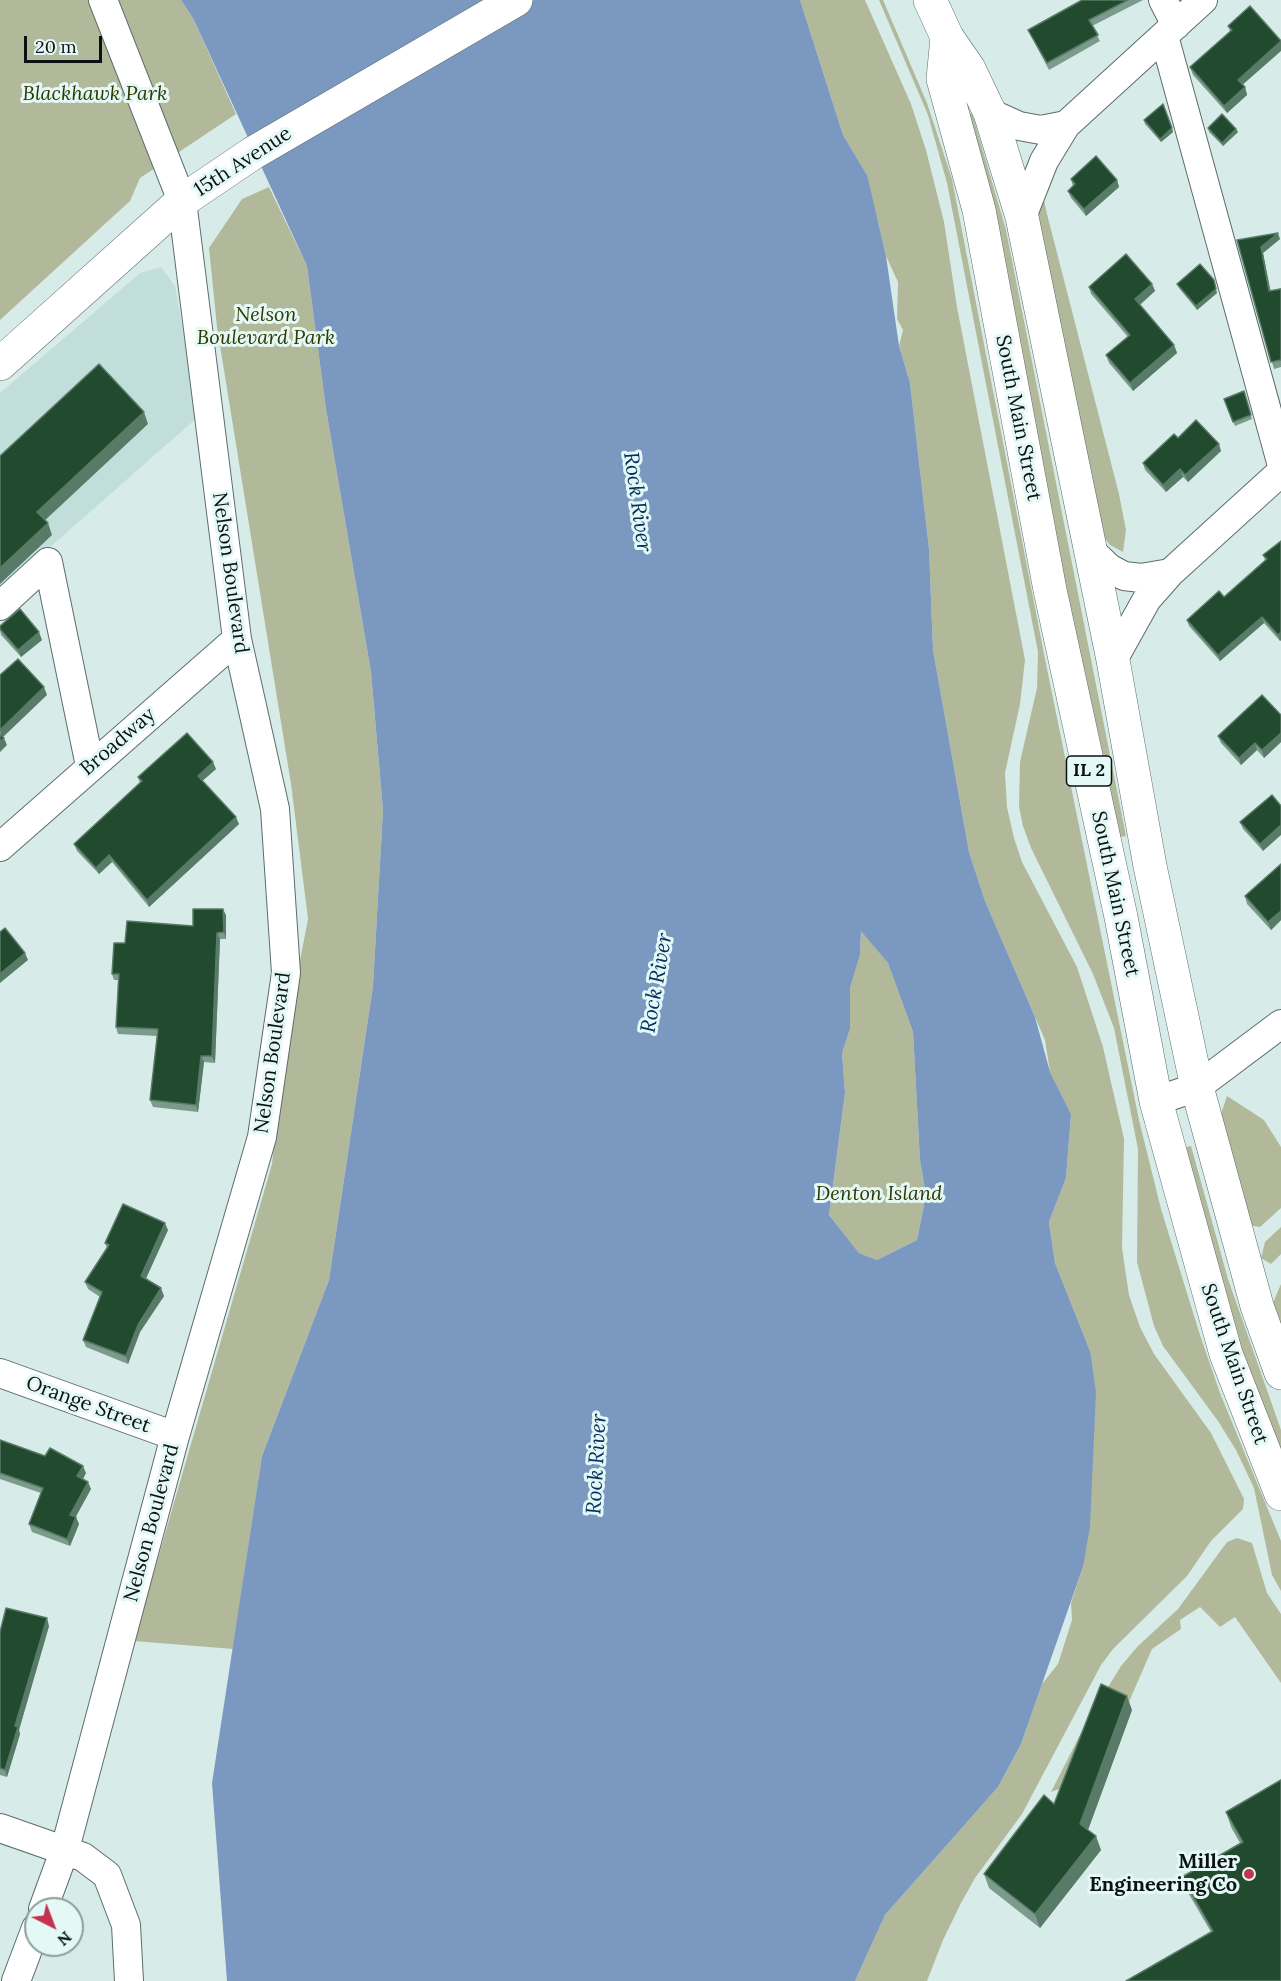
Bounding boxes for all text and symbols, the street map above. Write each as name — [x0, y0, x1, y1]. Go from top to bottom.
scale bar — [27, 24, 105, 62]
text: 20 m — [35, 35, 77, 58]
park label: Blackhawk Park — [23, 82, 167, 106]
street label: 15th Avenue — [190, 122, 296, 202]
park label: Nelson Boulevard Park — [197, 303, 335, 350]
street label: South Main Street — [990, 333, 1046, 503]
water label: Rock River — [618, 450, 656, 554]
street label: Nelson Boulevard — [207, 491, 253, 655]
street label: Broadway — [76, 703, 160, 781]
road number: IL 2 — [1066, 756, 1112, 786]
street label: South Main Street — [1086, 809, 1144, 979]
water label: Rock River — [636, 931, 678, 1035]
street label: Nelson Boulevard — [250, 971, 296, 1135]
park label: Denton Island — [816, 1182, 942, 1206]
street label: South Main Street — [1195, 1280, 1273, 1448]
street label: Orange Street — [23, 1371, 153, 1439]
water label: Rock River — [582, 1413, 612, 1515]
street label: Nelson Boulevard — [119, 1441, 185, 1605]
place label: Miller Engineering Co — [1089, 1850, 1237, 1897]
marker: Miller Engineering Co — [1242, 1867, 1256, 1881]
north arrow — [24, 1897, 84, 1957]
text: N — [53, 1927, 76, 1950]

